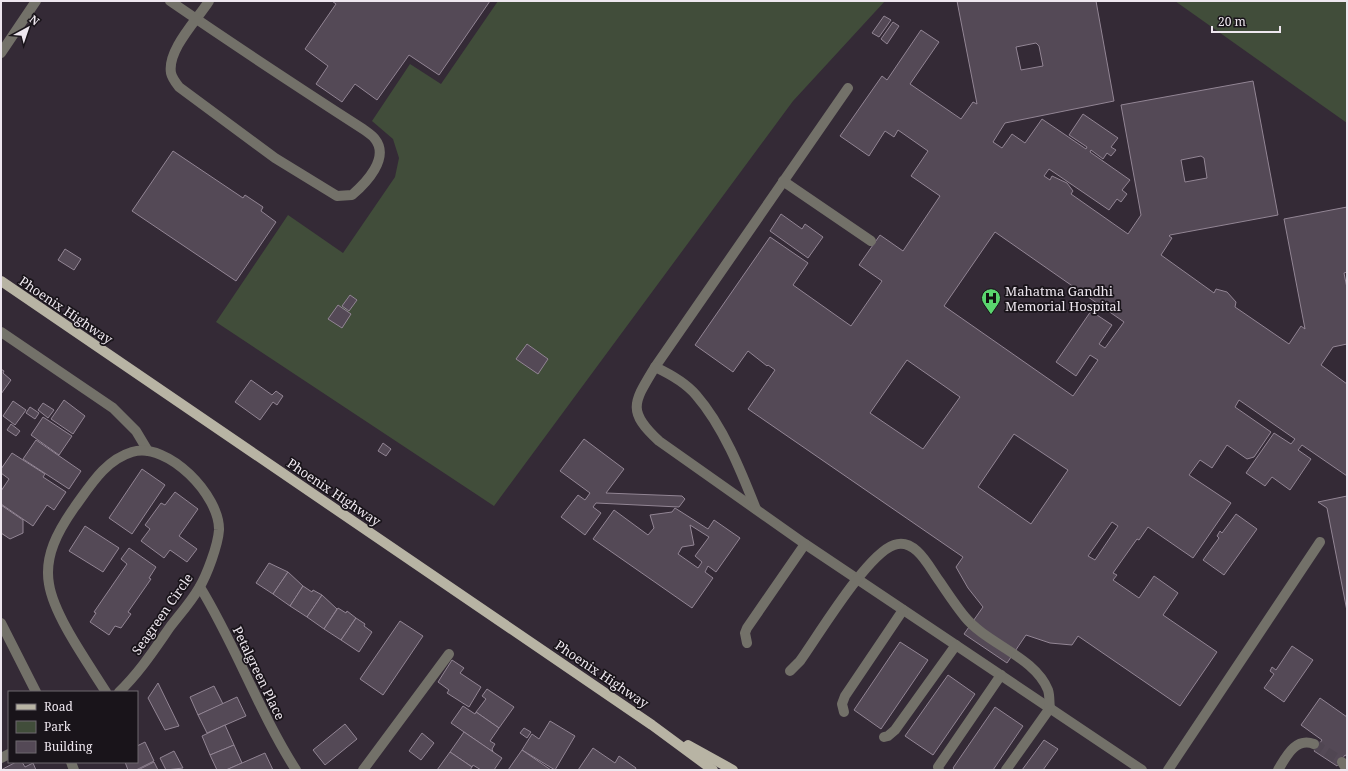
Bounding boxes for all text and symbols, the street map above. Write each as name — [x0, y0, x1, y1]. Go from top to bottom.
north arrow — [8, 8, 48, 48]
scale bar — [1212, 8, 1280, 34]
text: N — [27, 11, 43, 29]
text: 20 m — [1218, 13, 1246, 30]
street label: Phoenix Highway — [16, 272, 117, 348]
place label: Mahatma Gandhi Memorial Hospital — [1005, 282, 1121, 315]
hospital icon: Mahatma Gandhi Memorial Hospital — [980, 287, 1002, 315]
street label: Phoenix Highway — [284, 454, 385, 530]
street label: Seagreen Circle — [127, 570, 197, 658]
street label: Petalgreen Place — [229, 623, 289, 723]
street label: Phoenix Highway — [552, 636, 653, 712]
legend — [8, 691, 138, 763]
text: Road — [44, 698, 74, 715]
text: Park — [44, 718, 72, 735]
text: Building — [44, 738, 93, 755]

